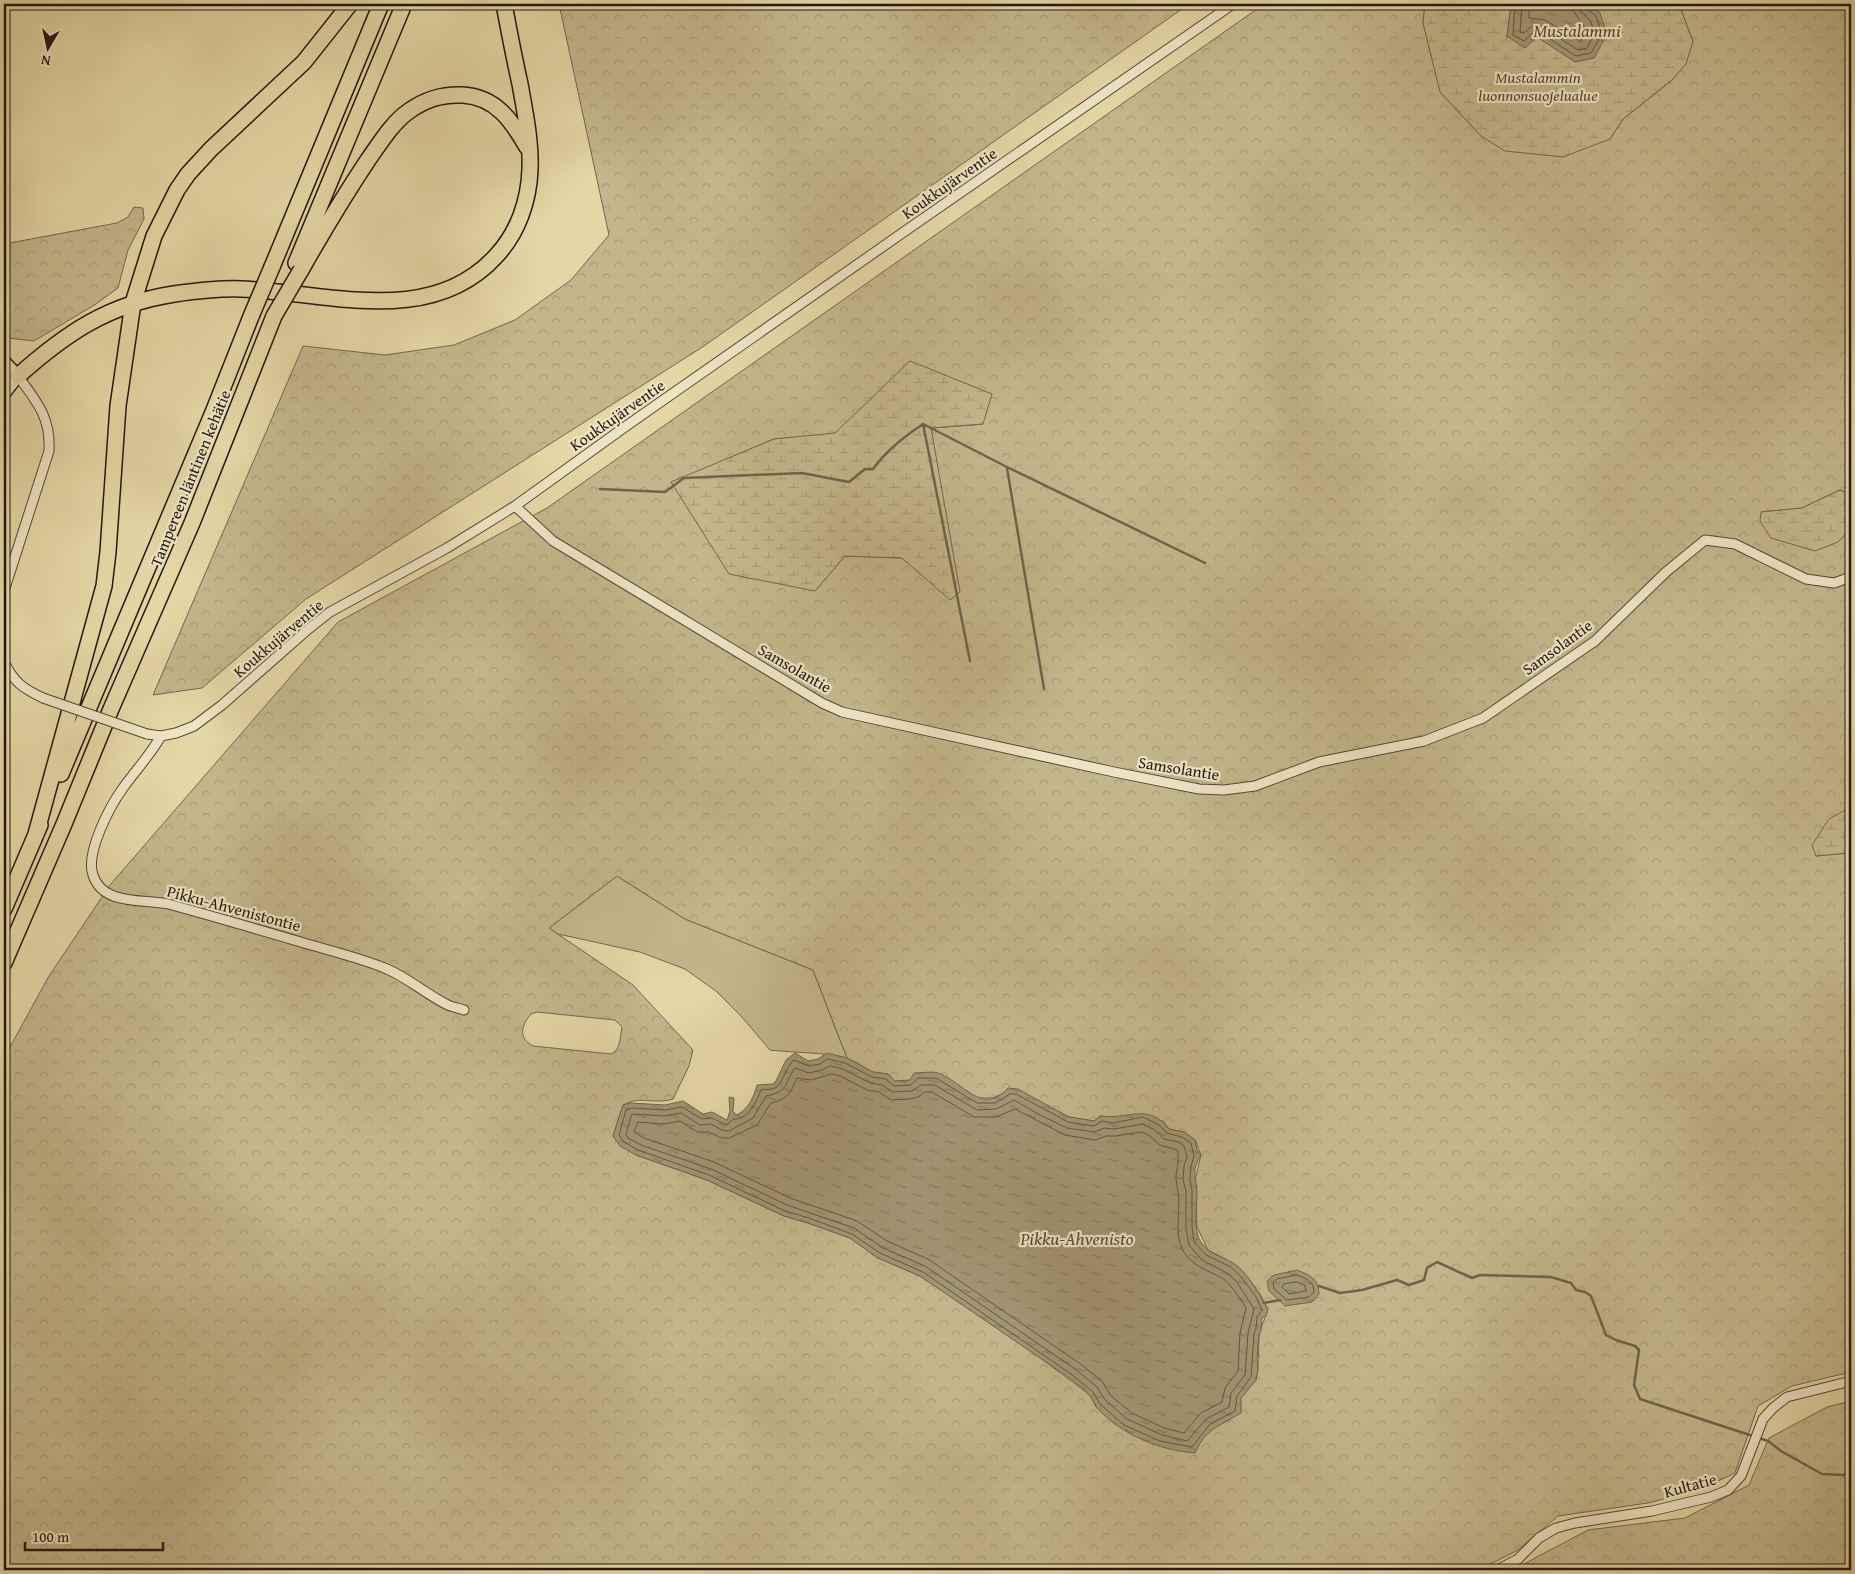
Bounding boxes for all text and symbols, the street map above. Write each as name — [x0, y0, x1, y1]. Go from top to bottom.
water label: Mustalammi — [1533, 17, 1621, 44]
north arrow — [22, 22, 72, 72]
text: N — [39, 50, 52, 71]
park label: Mustalammin luonnonsuojelualue — [1478, 65, 1598, 107]
street label: Koukkujärventie — [897, 141, 1001, 225]
street label: Koukkujärventie — [565, 373, 669, 457]
street label: Tampereen läntinen kehätie — [144, 386, 236, 570]
street label: Koukkujärventie — [228, 593, 328, 683]
street label: Samsolantie — [1517, 613, 1597, 681]
street label: Samsolantie — [754, 637, 836, 699]
street label: Samsolantie — [1137, 750, 1221, 786]
street label: Pikku-Ahvenistontie — [164, 879, 304, 937]
water label: Pikku-Ahvenisto — [1020, 1225, 1134, 1252]
street label: Kultatie — [1661, 1466, 1719, 1504]
scale bar — [25, 1519, 162, 1551]
text: 100 m — [32, 1526, 70, 1547]

